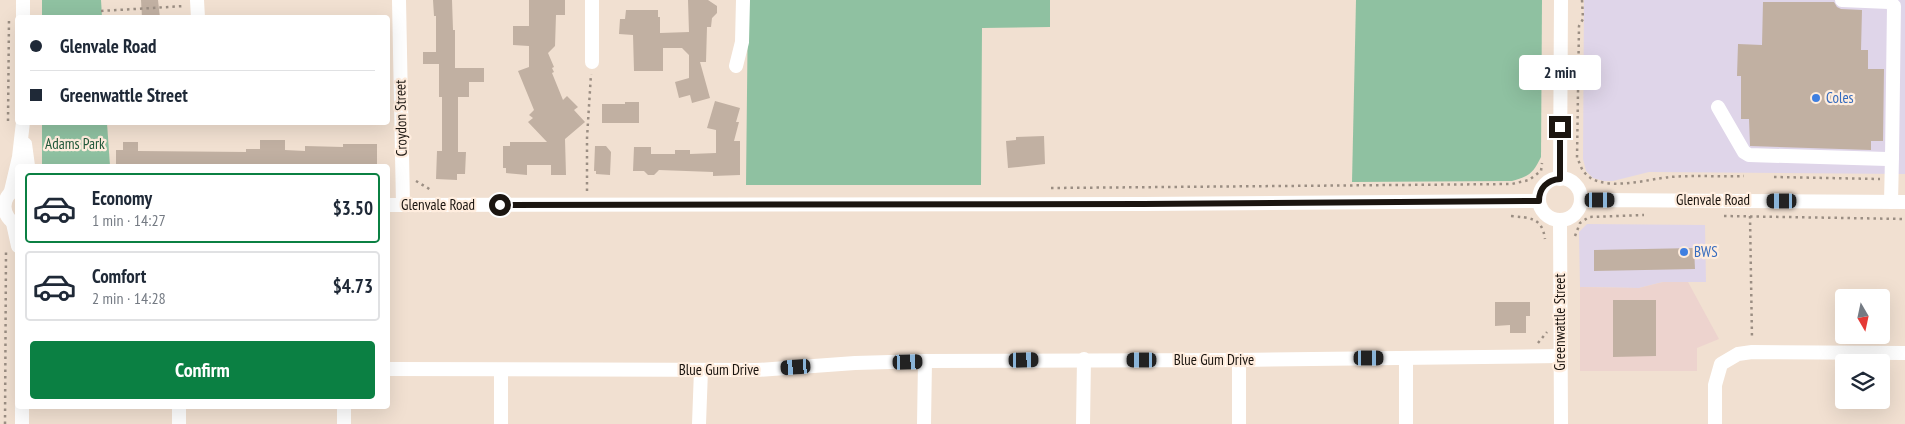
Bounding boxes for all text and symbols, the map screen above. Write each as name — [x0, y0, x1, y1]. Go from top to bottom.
text: Glenvale Road — [60, 34, 156, 58]
callout: 2 min — [1519, 54, 1601, 90]
text: 2 min — [1544, 62, 1576, 82]
street label: Croydon Street — [390, 80, 411, 156]
text: Greenwattle Street — [60, 83, 188, 107]
place label: Coles — [1826, 88, 1854, 107]
marker: Coles — [1810, 92, 1822, 104]
route end — [1549, 116, 1571, 138]
park label: Adams Park — [45, 134, 105, 153]
icon: car — [32, 186, 77, 231]
text: Economy — [92, 186, 152, 210]
street label: Glenvale Road — [1676, 190, 1750, 209]
car — [1585, 193, 1615, 208]
route start — [489, 194, 511, 216]
car — [1767, 194, 1797, 209]
street label: Glenvale Road — [401, 195, 475, 214]
text: $3.50 — [333, 196, 373, 220]
text: 1 min · 14:27 — [92, 210, 166, 230]
place label: BWS — [1694, 242, 1718, 261]
marker: BWS — [1678, 246, 1690, 258]
icon: car — [32, 264, 77, 309]
text: Comfort — [92, 264, 146, 288]
street label: Greenwattle Street — [1550, 273, 1569, 371]
text: $4.73 — [333, 274, 373, 298]
text: 2 min · 14:28 — [92, 288, 166, 308]
north arrow — [1835, 289, 1890, 344]
map controls — [1835, 289, 1890, 409]
button: Confirm — [30, 341, 375, 399]
street label: Blue Gum Drive — [1174, 350, 1254, 369]
car — [1354, 351, 1384, 366]
car — [1008, 352, 1039, 368]
car — [1127, 353, 1157, 368]
car — [892, 354, 923, 370]
button: layers — [1835, 354, 1890, 409]
car — [780, 358, 811, 376]
street label: Blue Gum Drive — [679, 360, 759, 379]

